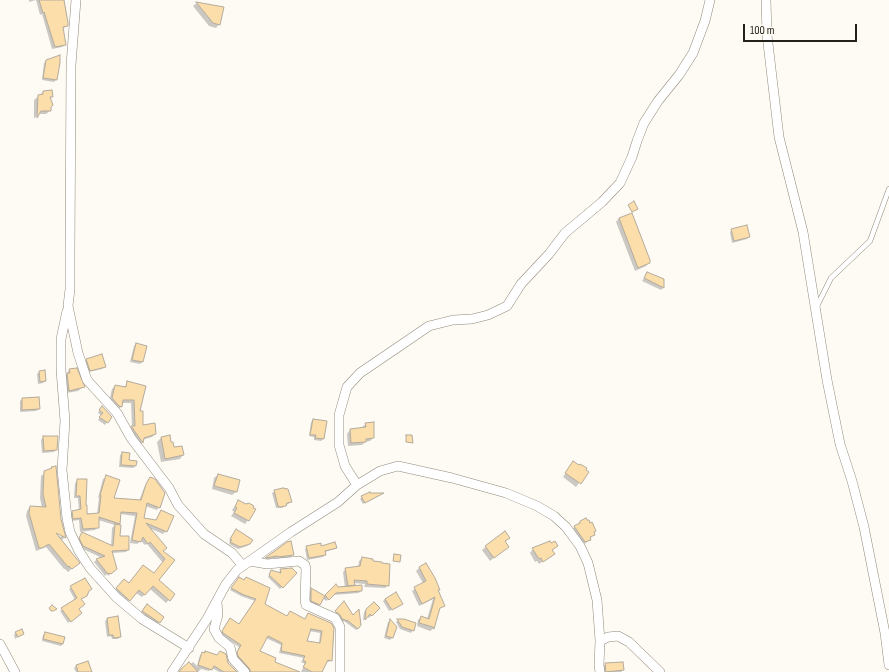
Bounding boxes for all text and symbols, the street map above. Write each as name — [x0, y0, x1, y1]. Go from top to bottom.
scale bar — [745, 16, 859, 42]
text: 100 m — [750, 23, 775, 38]

